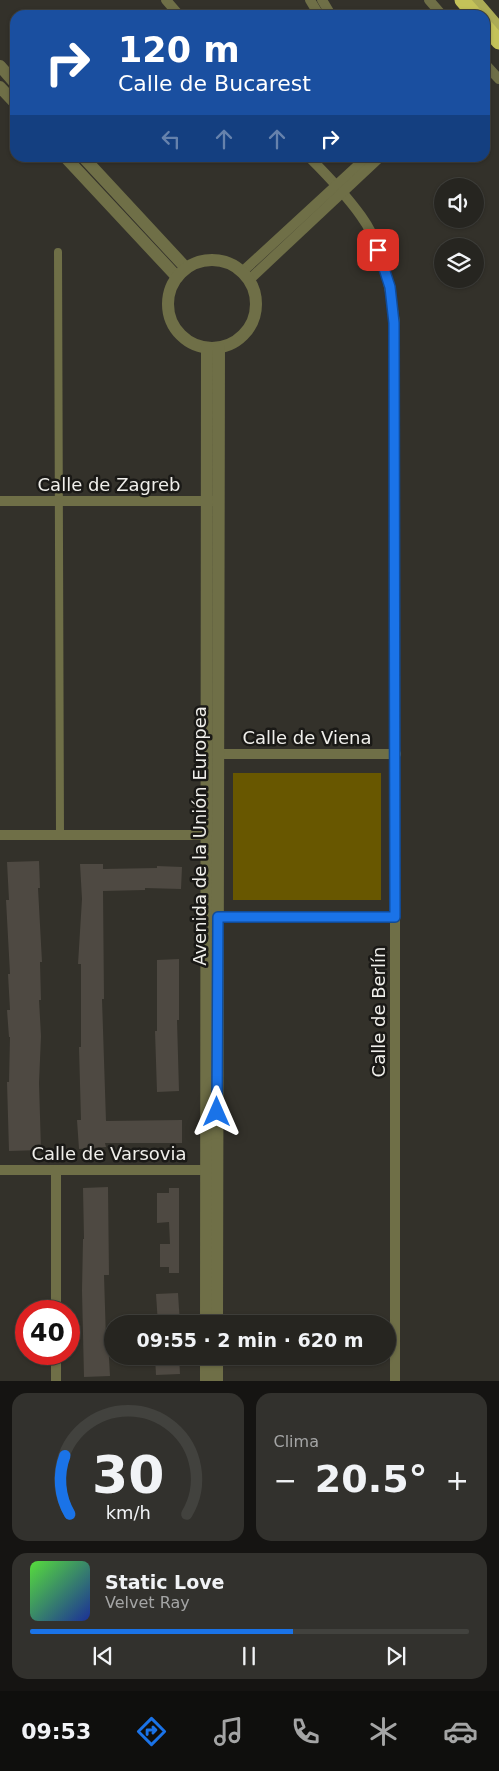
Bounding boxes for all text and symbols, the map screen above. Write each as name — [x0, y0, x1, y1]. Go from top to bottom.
icon: right — [35, 30, 100, 95]
text: 120 m — [118, 30, 240, 70]
text: Calle de Bucarest — [118, 71, 311, 96]
icon: left — [157, 125, 185, 153]
icon: ahead — [210, 125, 238, 153]
icon: ahead — [263, 125, 291, 153]
icon: right — [316, 125, 344, 153]
map controls — [434, 178, 484, 288]
button: sound — [434, 178, 484, 228]
pin — [357, 229, 399, 271]
icon: arrive — [364, 236, 392, 264]
button: layers — [434, 238, 484, 288]
street label: Calle de Zagreb — [38, 474, 180, 495]
street label: Avenida de la Unión Europea — [189, 706, 210, 966]
street label: Calle de Viena — [242, 727, 372, 748]
street label: Calle de Berlín — [368, 947, 389, 1077]
position arrow — [190, 1085, 242, 1137]
street label: Calle de Varsovia — [31, 1143, 187, 1164]
speed limit sign: 40 — [15, 1300, 80, 1365]
text: 09:55 · 2 min · 620 m — [136, 1329, 364, 1351]
text: Clima — [274, 1432, 319, 1451]
text: 30 — [92, 1445, 164, 1505]
text: 20.5° — [315, 1457, 428, 1501]
text: − — [274, 1464, 297, 1497]
text: + — [446, 1464, 469, 1497]
text: km/h — [105, 1502, 150, 1523]
text: Static Love — [105, 1571, 225, 1593]
text: Velvet Ray — [105, 1593, 190, 1612]
icon: previous — [89, 1642, 117, 1670]
icon: pause — [235, 1642, 263, 1670]
icon: next — [382, 1642, 410, 1670]
icon: directions — [134, 1714, 169, 1749]
icon: music — [211, 1714, 246, 1749]
icon: phone — [288, 1714, 323, 1749]
icon: climate — [366, 1714, 401, 1749]
icon: car — [443, 1714, 478, 1749]
text: 09:53 — [21, 1719, 91, 1744]

